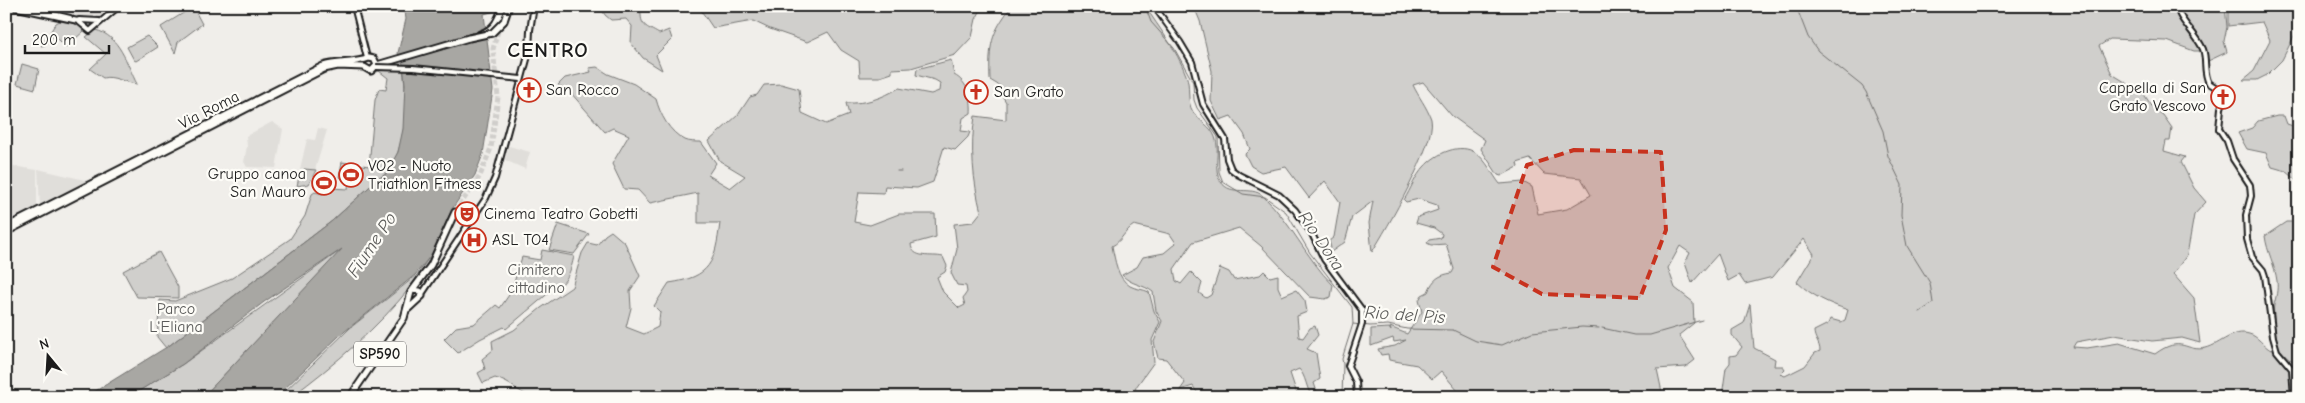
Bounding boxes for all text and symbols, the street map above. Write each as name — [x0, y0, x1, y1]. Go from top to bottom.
scale bar — [25, 22, 109, 54]
text: 200 m — [32, 31, 76, 49]
district label: CENTRO — [507, 38, 589, 62]
church icon: San Rocco — [516, 77, 542, 103]
church icon: San Grato — [963, 79, 989, 105]
place label: Cappella di San Grato Vescovo — [2099, 79, 2206, 115]
place label: San Rocco — [546, 81, 619, 99]
place label: San Grato — [994, 83, 1064, 101]
church icon: Cappella di San Grato Vescovo — [2210, 84, 2236, 110]
street label: Via Roma — [176, 87, 242, 133]
place label: VO2 - Nuoto Triathlon Fitness — [368, 157, 482, 193]
sports icon: VO2 - Nuoto Triathlon Fitness — [338, 162, 364, 188]
place label: Gruppo canoa San Mauro — [208, 165, 306, 201]
sports icon: Gruppo canoa San Mauro — [311, 170, 337, 196]
theatre icon: Cinema Teatro Gobetti — [454, 201, 480, 227]
place label: Cinema Teatro Gobetti — [484, 205, 638, 223]
water label: Rio Dora — [1294, 207, 1348, 275]
water label: Fiume Po — [343, 209, 401, 281]
hospital icon: ASL TO4 — [461, 227, 487, 253]
place label: ASL TO4 — [492, 231, 549, 249]
park label: Cimitero cittadino — [507, 261, 565, 297]
park label: Parco L'Eliana — [149, 300, 203, 336]
water label: Rio del Pis — [1364, 302, 1446, 328]
north arrow — [22, 330, 72, 380]
text: N — [37, 335, 51, 354]
road number: SP590 — [354, 342, 406, 366]

